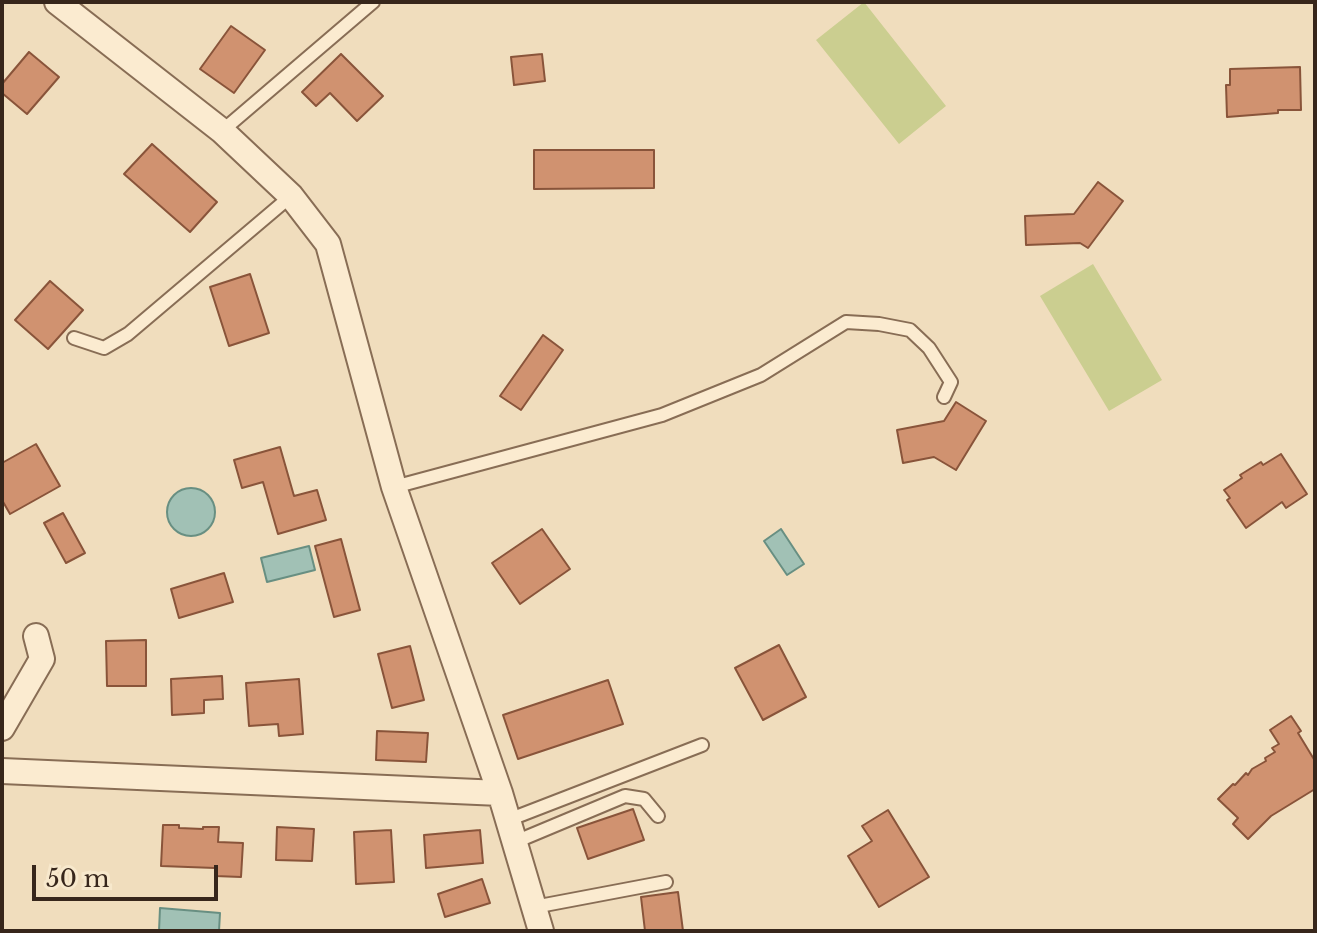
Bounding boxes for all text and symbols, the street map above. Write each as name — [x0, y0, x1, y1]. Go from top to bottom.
scale bar — [36, 849, 222, 899]
text: 50 m — [46, 864, 109, 893]

